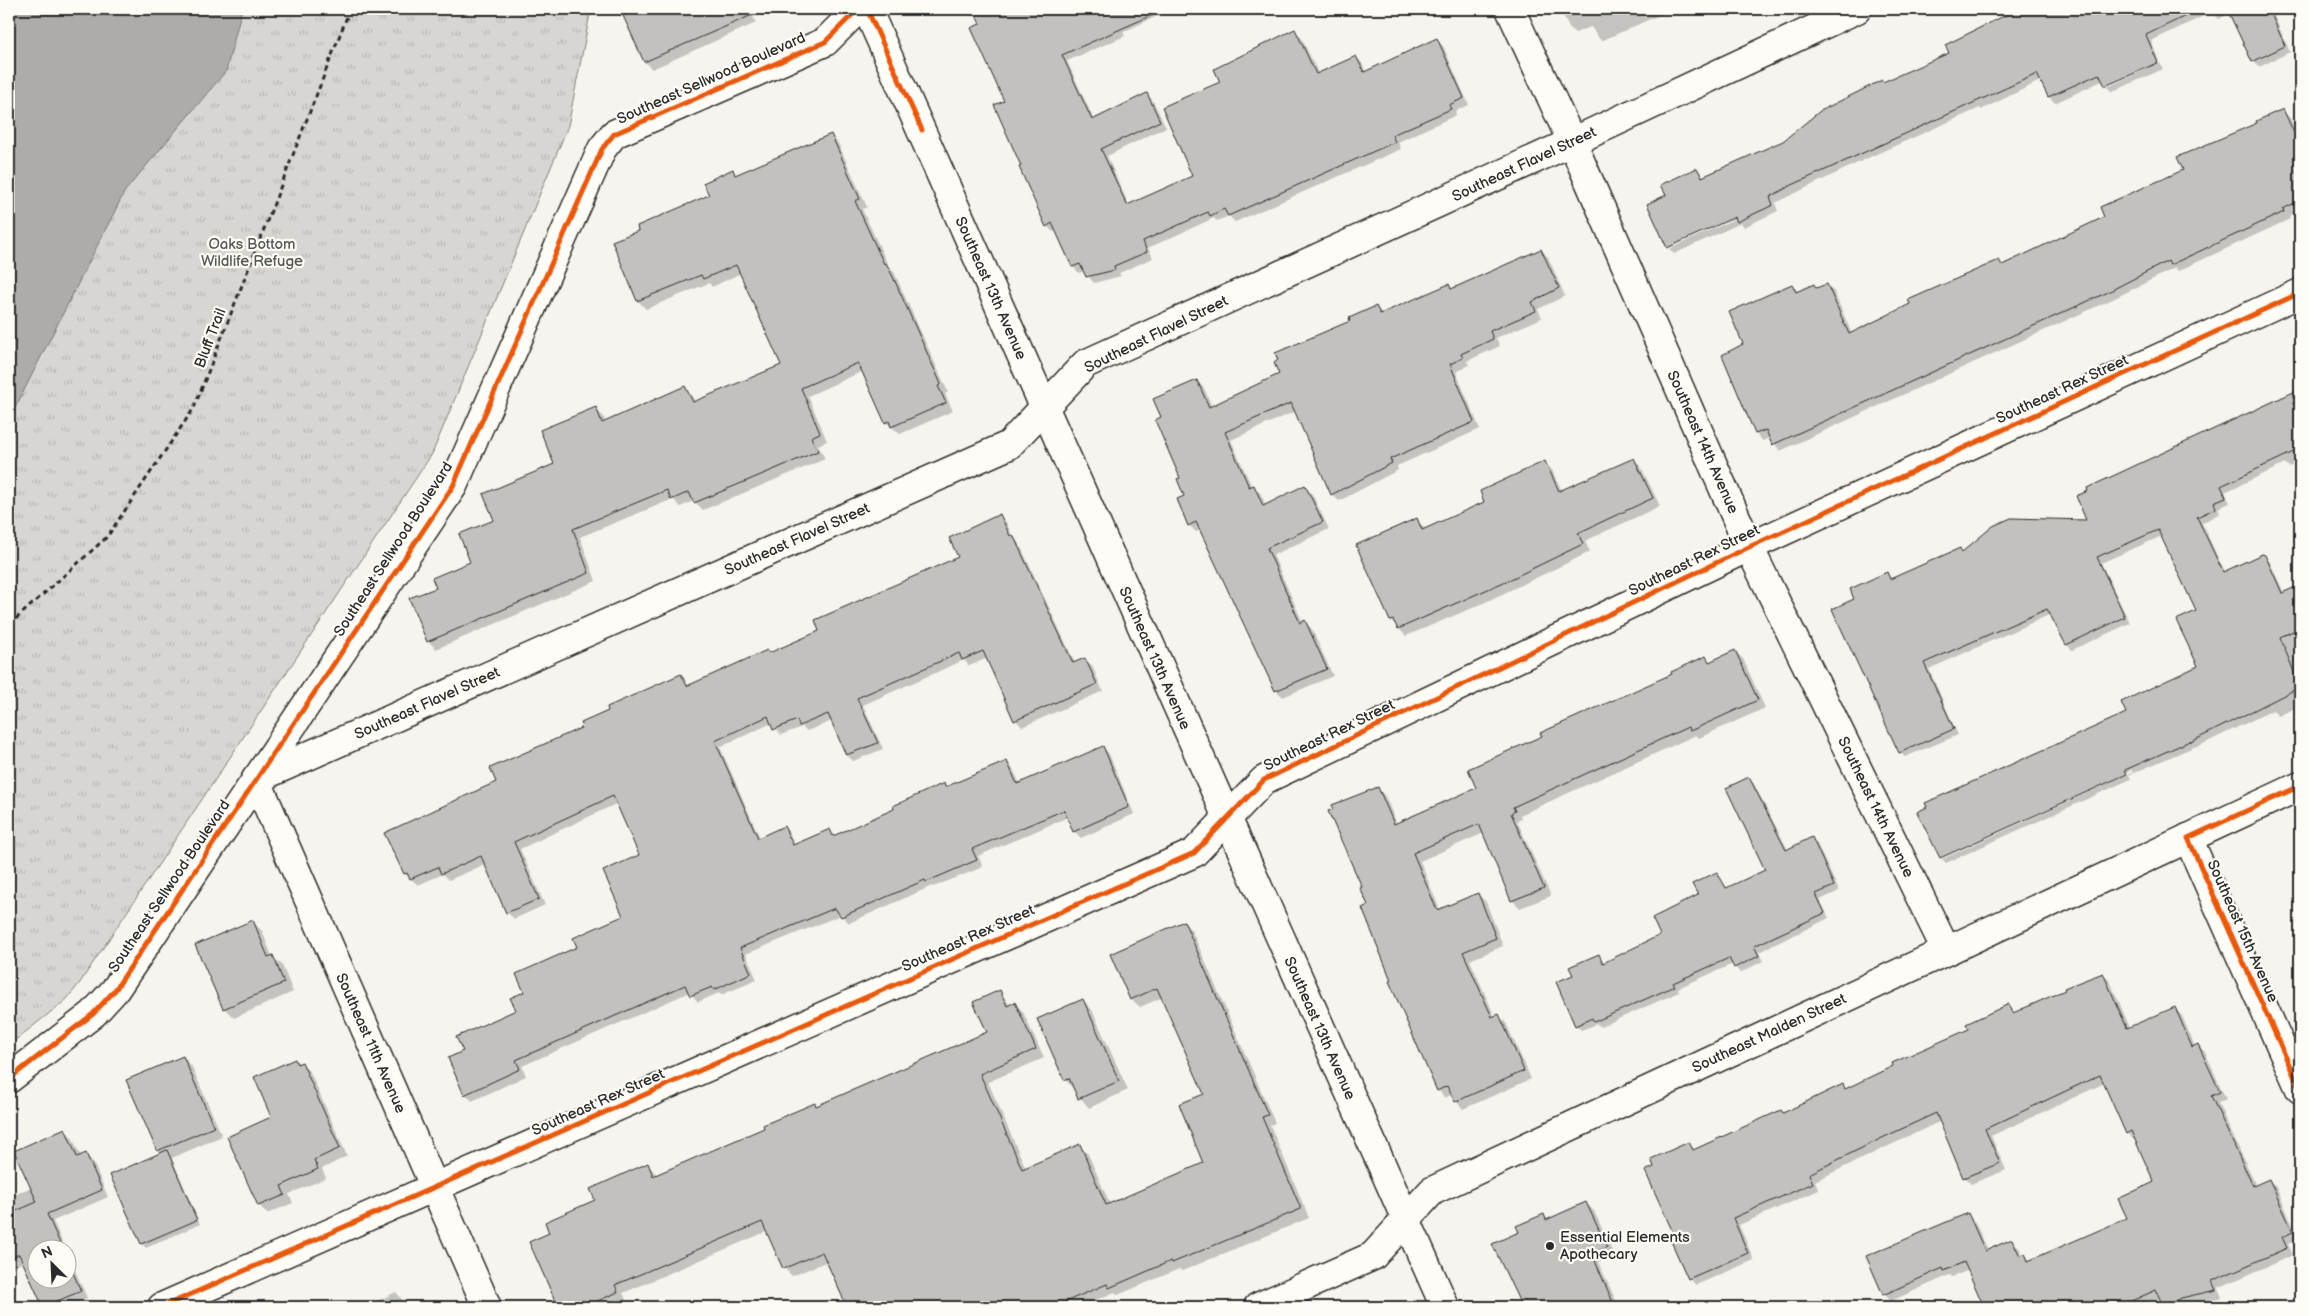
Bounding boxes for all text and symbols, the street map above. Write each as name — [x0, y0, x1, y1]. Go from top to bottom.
street label: Southeast Sellwood Boulevard — [614, 28, 808, 129]
street label: Southeast Flavel Street — [1449, 122, 1600, 206]
street label: Southeast 13th Avenue — [950, 214, 1031, 363]
park label: Oaks Bottom Wildlife Refuge — [201, 235, 303, 271]
street label: Southeast Flavel Street — [1081, 291, 1231, 377]
street label: Bluff Trail — [190, 306, 231, 371]
street label: Southeast Rex Street — [1993, 350, 2132, 428]
street label: Southeast 14th Avenue — [1662, 368, 1743, 517]
street label: Southeast Sellwood Boulevard — [330, 458, 457, 640]
street label: Southeast Flavel Street — [722, 499, 873, 580]
street label: Southeast Rex Street — [1626, 520, 1763, 600]
street label: Southeast 13th Avenue — [1114, 584, 1195, 733]
street label: Southeast Flavel Street — [352, 663, 503, 744]
street label: Southeast Rex Street — [1261, 695, 1398, 775]
street label: Southeast 14th Avenue — [1833, 734, 1918, 881]
street label: Southeast Sellwood Boulevard — [104, 796, 234, 976]
street label: Southeast 15th Avenue — [2203, 857, 2283, 1005]
street label: Southeast Rex Street — [899, 900, 1038, 976]
street label: Southeast 13th Avenue — [1279, 954, 1360, 1103]
street label: Southeast 11th Avenue — [331, 970, 410, 1116]
street label: Southeast Malden Street — [1689, 989, 1850, 1078]
street label: Southeast Rex Street — [529, 1064, 668, 1140]
place label: Essential Elements Apothecary — [1560, 1228, 1690, 1264]
north arrow — [28, 1238, 78, 1288]
marker: Essential Elements Apothecary — [1544, 1240, 1556, 1252]
text: N — [39, 1243, 55, 1262]

